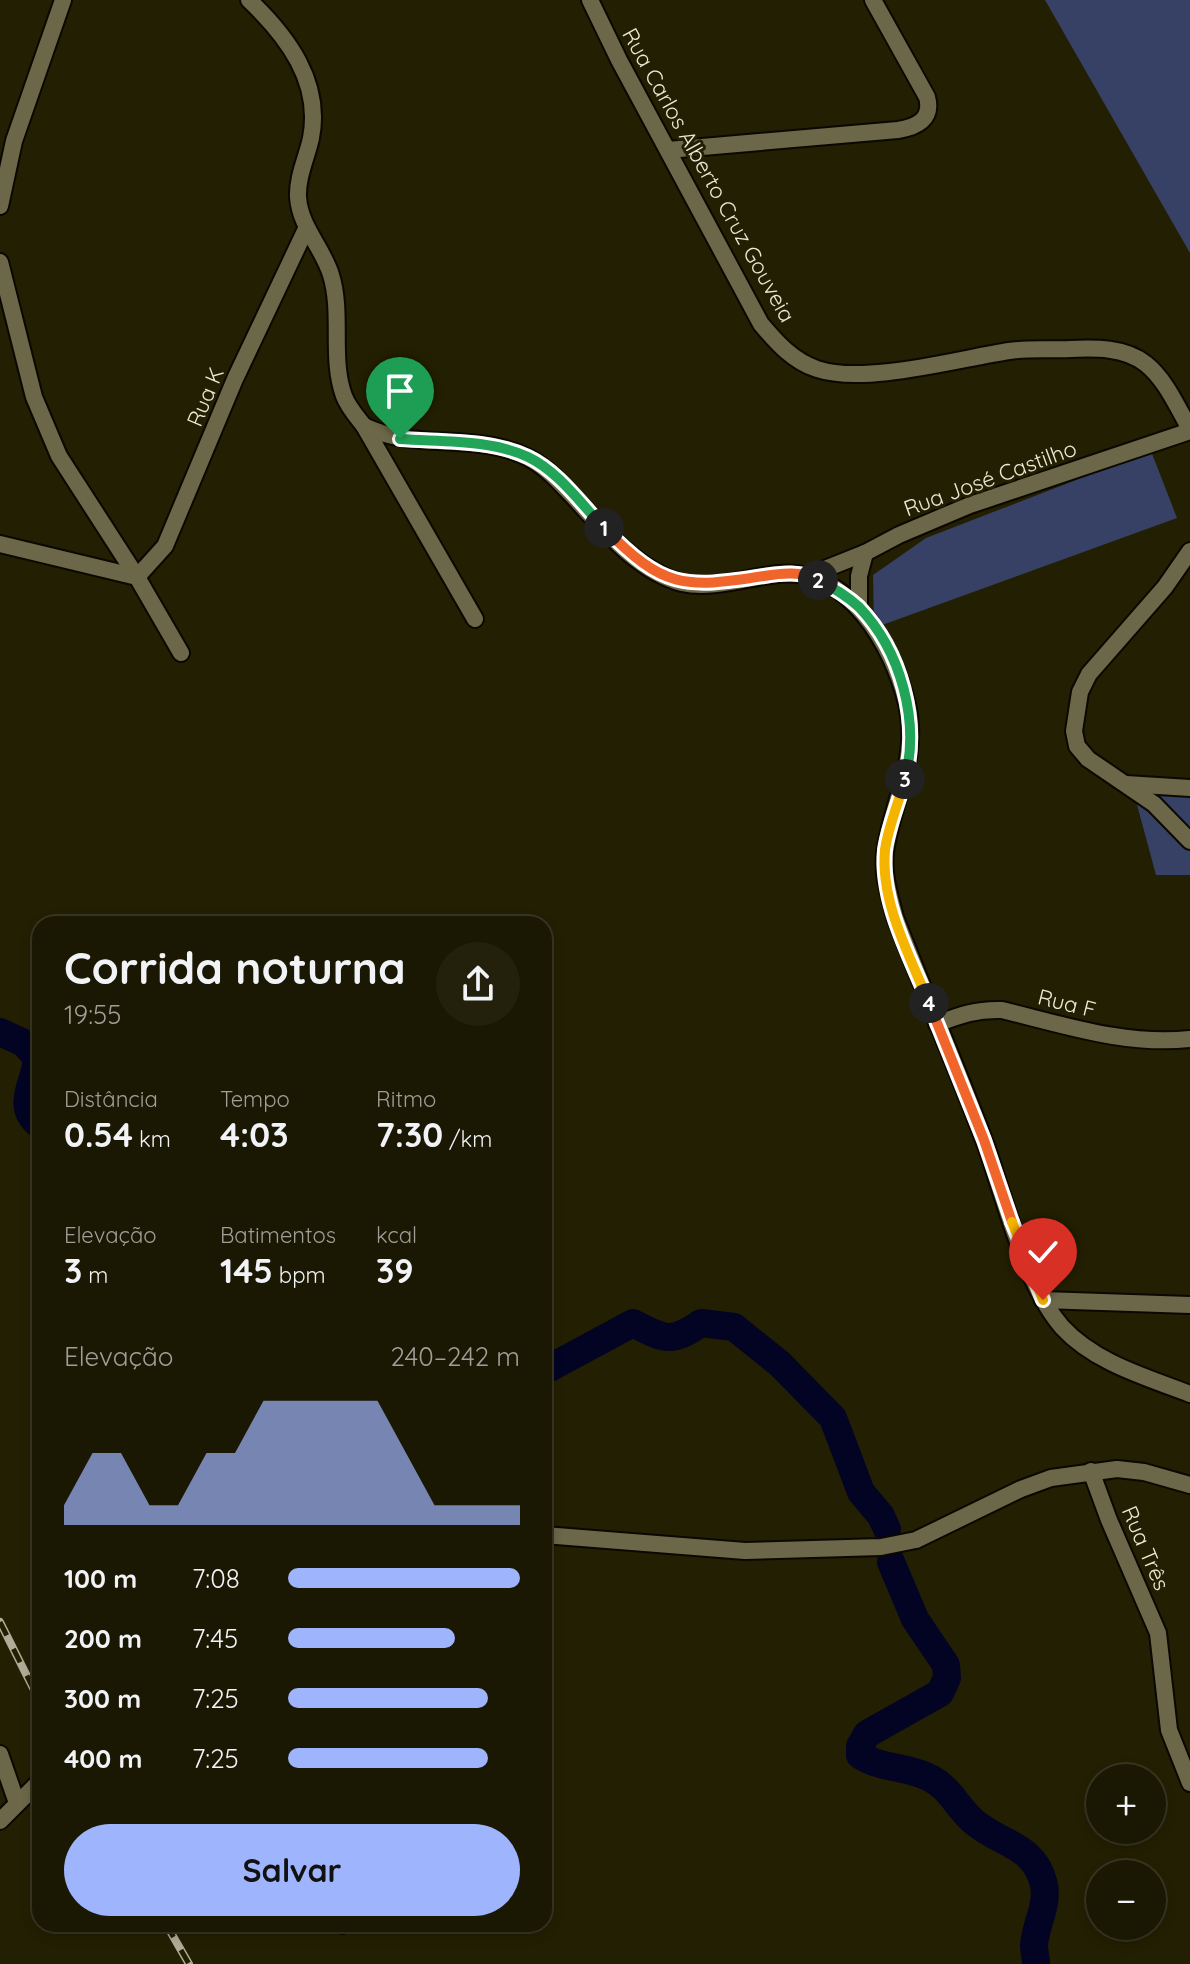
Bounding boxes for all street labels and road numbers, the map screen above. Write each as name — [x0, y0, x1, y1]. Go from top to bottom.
street label: Rua Carlos Alberto Cruz Gouveia — [616, 23, 802, 327]
street label: Rua K — [180, 363, 230, 431]
street label: Rua José Castilho — [900, 434, 1080, 522]
street label: Rua F — [1035, 982, 1099, 1024]
street label: Rua Três — [1116, 1502, 1176, 1594]

